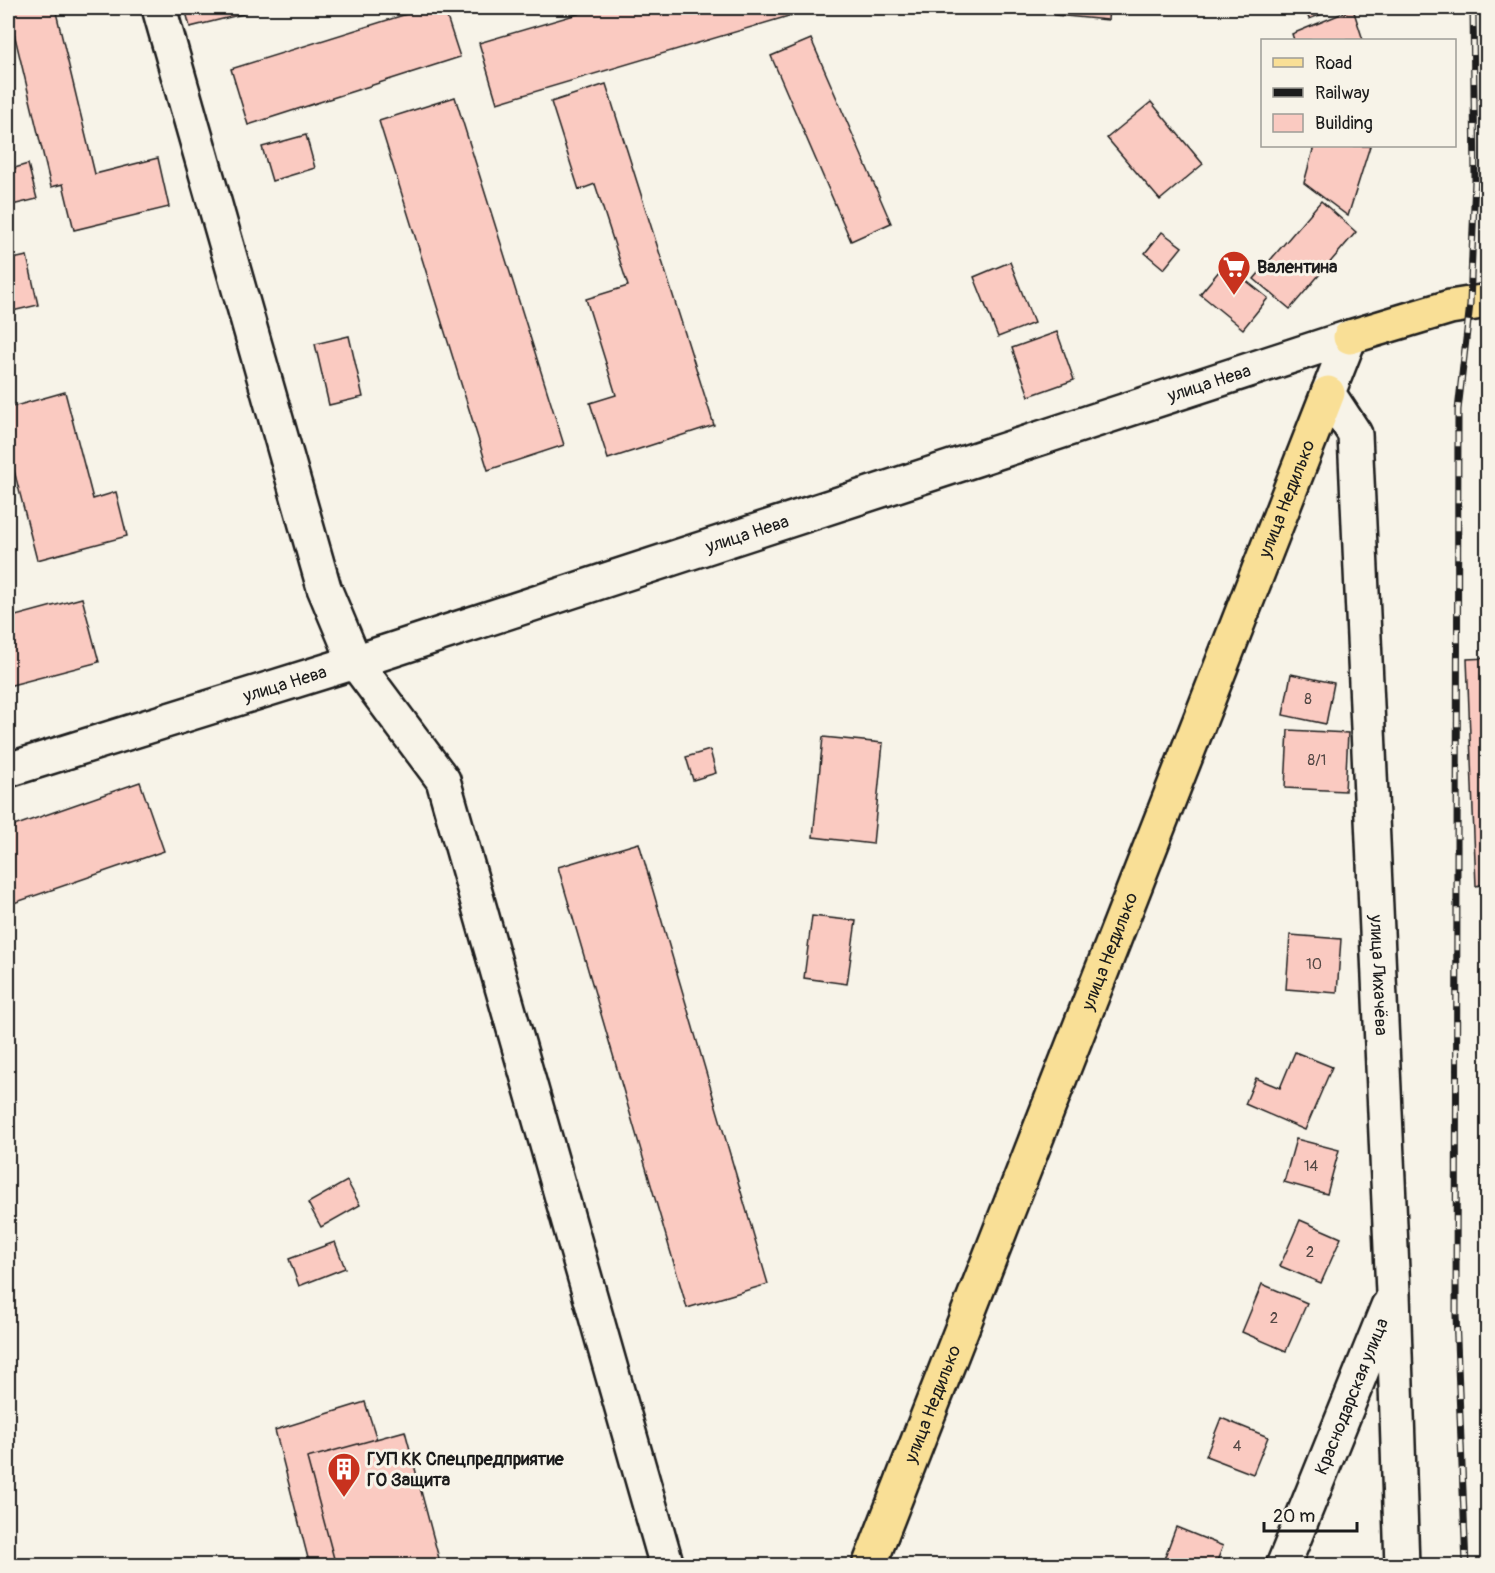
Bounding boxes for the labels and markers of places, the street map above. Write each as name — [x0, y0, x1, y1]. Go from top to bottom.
supermarket icon: Валентина — [1216, 249, 1252, 296]
place label: Валентина — [1257, 256, 1338, 279]
place label: ГУП КК Спецпредприятие ГО Защита — [367, 1448, 565, 1492]
building icon: ГУП КК Спецпредприятие ГО Защита — [326, 1451, 362, 1498]

